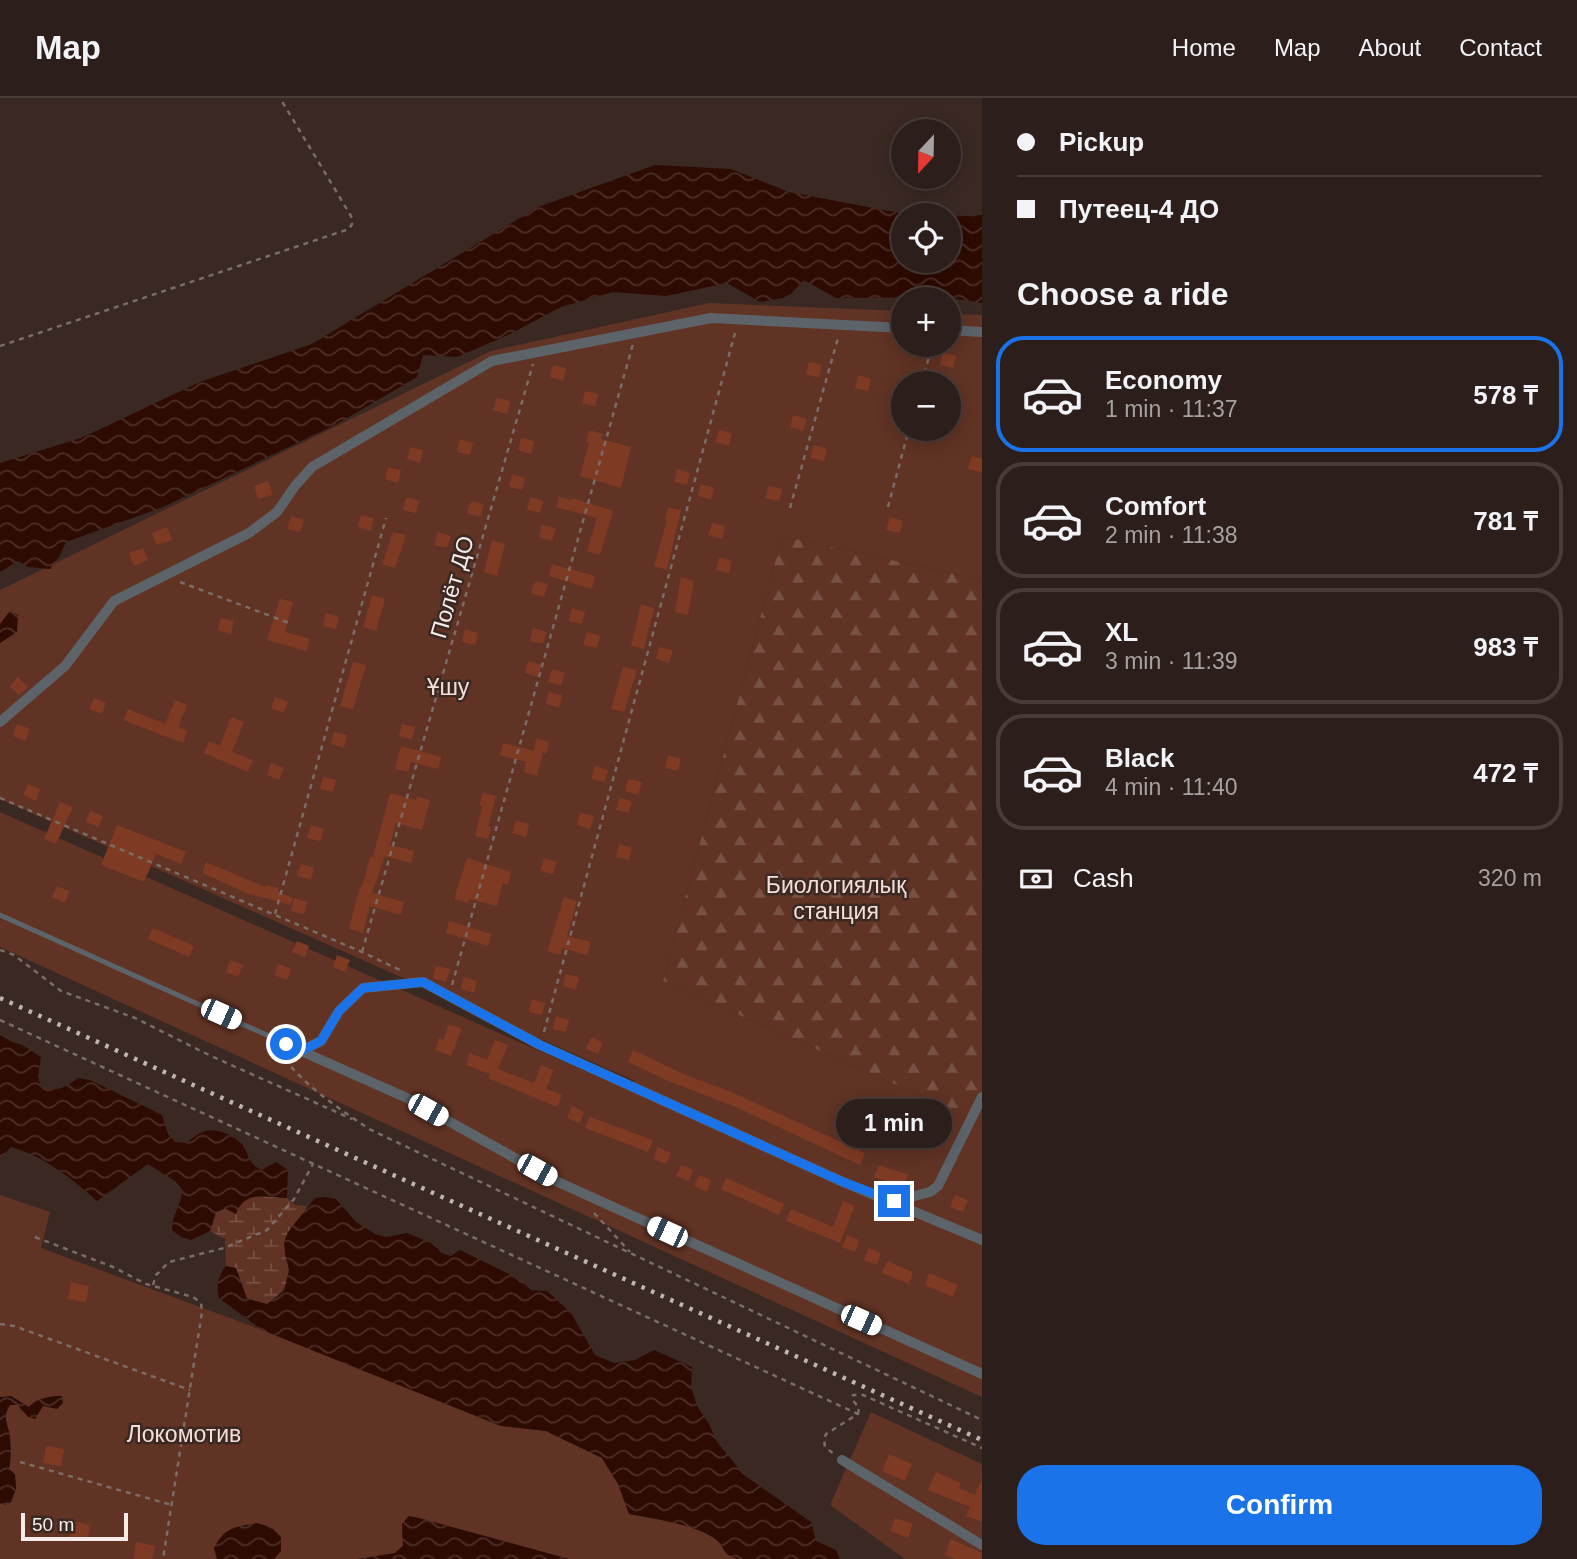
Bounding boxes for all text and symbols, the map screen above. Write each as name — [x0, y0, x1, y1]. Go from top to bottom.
text: Map — [35, 29, 101, 66]
text: Home — [1172, 34, 1236, 61]
text: Map — [1274, 34, 1321, 61]
text: About — [1359, 34, 1421, 61]
text: Contact — [1459, 34, 1542, 61]
north arrow — [891, 119, 961, 189]
map controls — [891, 119, 961, 441]
text: Pickup — [1059, 127, 1144, 157]
text: Путеец-4 ДО — [1059, 194, 1219, 224]
button: locate — [891, 203, 961, 273]
text: Choose a ride — [1017, 276, 1229, 312]
button: + — [891, 287, 961, 357]
icon: car — [1021, 363, 1084, 426]
text: Economy — [1105, 365, 1222, 395]
button: − — [891, 371, 961, 441]
text: 578 ₸ — [1473, 380, 1538, 410]
text: 1 min · 11:37 — [1105, 396, 1238, 422]
icon: car — [1021, 489, 1084, 552]
text: Comfort — [1105, 491, 1206, 521]
text: 781 ₸ — [1473, 506, 1538, 536]
text: 2 min · 11:38 — [1105, 522, 1238, 548]
street label: Полёт ДО — [425, 533, 479, 641]
icon: car — [1021, 615, 1084, 678]
text: XL — [1105, 617, 1138, 647]
text: 983 ₸ — [1473, 632, 1538, 662]
text: 3 min · 11:39 — [1105, 648, 1238, 674]
park label: Ұшу — [427, 674, 470, 700]
icon: car — [1021, 741, 1084, 804]
text: Black — [1105, 743, 1174, 773]
text: 472 ₸ — [1473, 758, 1538, 788]
text: 4 min · 11:40 — [1105, 774, 1238, 800]
icon: cash — [1017, 860, 1055, 898]
text: Cash — [1073, 863, 1134, 893]
text: 320 m — [1478, 865, 1542, 891]
park label: Биологиялық станция — [766, 872, 907, 924]
car — [198, 996, 245, 1032]
route start — [270, 1028, 302, 1060]
car — [405, 1091, 452, 1129]
callout: 1 min — [836, 1100, 952, 1148]
text: 1 min — [864, 1110, 924, 1136]
car — [514, 1151, 561, 1189]
route end — [878, 1185, 910, 1217]
car — [644, 1214, 691, 1250]
car — [838, 1302, 885, 1338]
park label: Локомотив — [127, 1421, 241, 1447]
button: Confirm — [1017, 1465, 1542, 1545]
scale bar — [21, 1510, 128, 1542]
text: 50 m — [32, 1514, 74, 1535]

